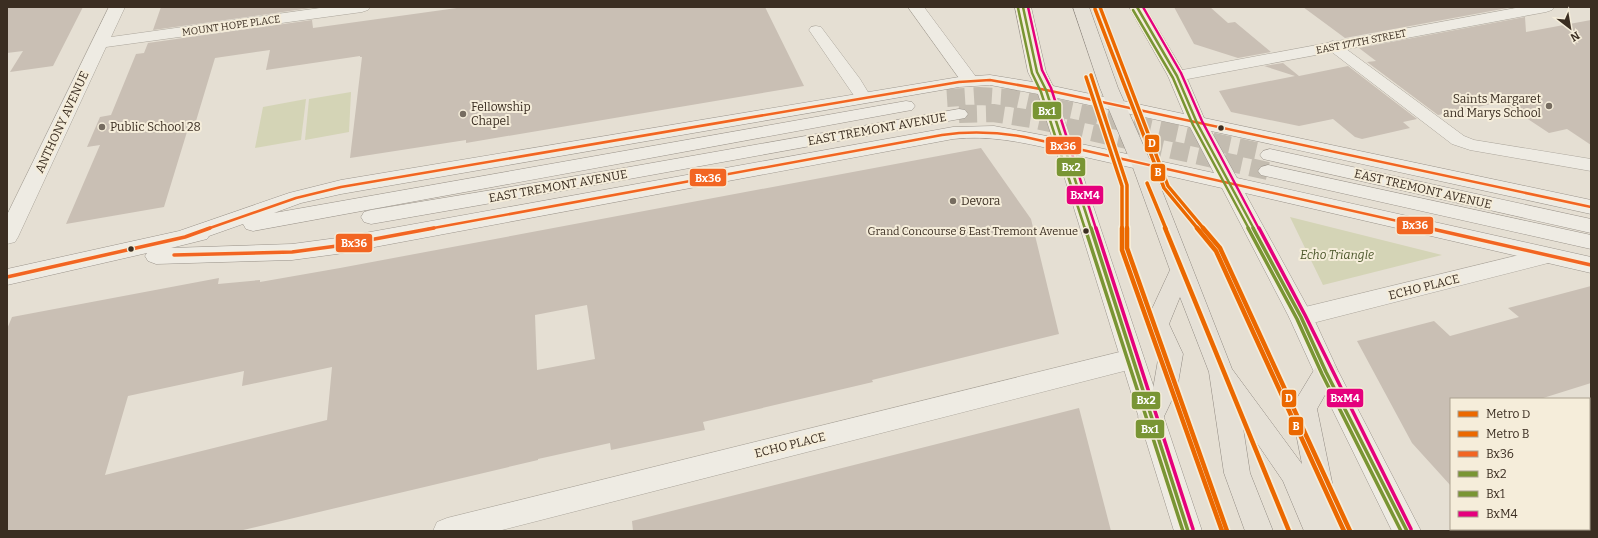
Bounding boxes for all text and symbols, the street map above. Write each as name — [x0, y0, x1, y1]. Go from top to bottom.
north arrow — [1550, 8, 1590, 48]
street label: MOUNT HOPE PLACE — [181, 13, 281, 39]
street label: EAST 177TH STREET — [1315, 27, 1408, 57]
text: N — [1567, 28, 1582, 44]
street label: ANTHONY AVENUE — [32, 69, 92, 175]
place label: Saints Margaret and Marys School — [1443, 92, 1542, 120]
place label: Fellowship Chapel — [471, 100, 531, 128]
line badge: Bx1 — [1032, 101, 1062, 120]
marker: Saints Margaret and Marys School — [1544, 101, 1554, 111]
text: Bx1 — [1038, 105, 1056, 118]
marker: Fellowship Chapel — [458, 109, 468, 119]
street label: EAST TREMONT AVENUE — [806, 110, 948, 148]
place label: Public School 28 — [110, 120, 201, 134]
marker: Public School 28 — [97, 122, 107, 132]
unlabelled marker — [1216, 123, 1226, 133]
line badge: D — [1144, 134, 1160, 153]
line badge: Bx36 — [1045, 136, 1082, 155]
text: D — [1148, 137, 1156, 150]
text: Bx36 — [1050, 140, 1076, 153]
line badge: Bx2 — [1056, 157, 1086, 177]
text: Bx2 — [1061, 161, 1081, 174]
line badge: B — [1150, 163, 1166, 182]
text: B — [1154, 166, 1162, 179]
street label: EAST TREMONT AVENUE — [1353, 166, 1493, 212]
street label: EAST TREMONT AVENUE — [487, 167, 629, 205]
line badge: Bx36 — [689, 168, 727, 187]
text: Bx36 — [695, 172, 721, 185]
line badge: BxM4 — [1066, 185, 1104, 205]
text: BxM4 — [1070, 189, 1100, 202]
place label: Devora — [961, 194, 1001, 208]
marker: Devora — [948, 196, 958, 206]
line badge: Bx36 — [1396, 216, 1434, 235]
text: Bx36 — [1402, 219, 1428, 232]
place label: Grand Concourse & East Tremont Avenue — [867, 225, 1078, 238]
marker: Grand Concourse & East Tremont Avenue — [1081, 226, 1091, 236]
line badge: Bx36 — [335, 233, 373, 253]
text: Bx36 — [341, 237, 367, 250]
unlabelled marker — [126, 244, 136, 254]
park label: Echo Triangle — [1300, 248, 1374, 262]
street label: ECHO PLACE — [1387, 271, 1461, 303]
line badge: BxM4 — [1326, 388, 1364, 408]
line badge: D — [1281, 389, 1297, 408]
line badge: Bx2 — [1131, 391, 1161, 410]
text: D — [1285, 392, 1293, 405]
text: BxM4 — [1330, 392, 1360, 405]
text: Bx2 — [1136, 394, 1156, 407]
legend — [1450, 398, 1590, 530]
text: Metro D — [1486, 407, 1530, 421]
line badge: B — [1288, 416, 1304, 436]
line badge: Bx1 — [1135, 419, 1165, 439]
text: B — [1292, 420, 1300, 433]
text: Bx1 — [1141, 423, 1159, 436]
text: Metro B — [1486, 427, 1529, 441]
street label: ECHO PLACE — [753, 429, 827, 461]
text: Bx36 — [1486, 447, 1514, 461]
text: Bx2 — [1486, 467, 1506, 481]
text: Bx1 — [1486, 487, 1505, 501]
text: BxM4 — [1486, 507, 1518, 521]

